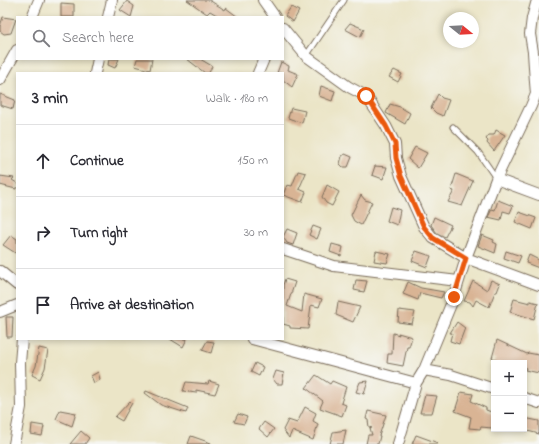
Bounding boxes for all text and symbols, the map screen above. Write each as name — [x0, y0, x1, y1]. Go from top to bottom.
north arrow — [443, 12, 479, 48]
search box — [16, 16, 284, 60]
icon: search — [30, 27, 52, 49]
text: Search here — [62, 27, 134, 49]
text: 3 min — [32, 86, 68, 111]
route start — [357, 87, 375, 105]
text: Walk · 180 m — [206, 89, 268, 108]
icon: ahead — [32, 150, 54, 172]
text: Continue — [70, 150, 124, 172]
text: 150 m — [237, 151, 268, 170]
icon: right — [32, 222, 54, 244]
text: Turn right — [70, 222, 128, 244]
text: 30 m — [244, 223, 268, 242]
route end — [445, 288, 463, 306]
icon: arrive — [32, 294, 54, 316]
text: Arrive at destination — [70, 294, 194, 316]
map controls — [491, 360, 527, 432]
button: + — [491, 360, 527, 396]
button: − — [491, 396, 527, 432]

